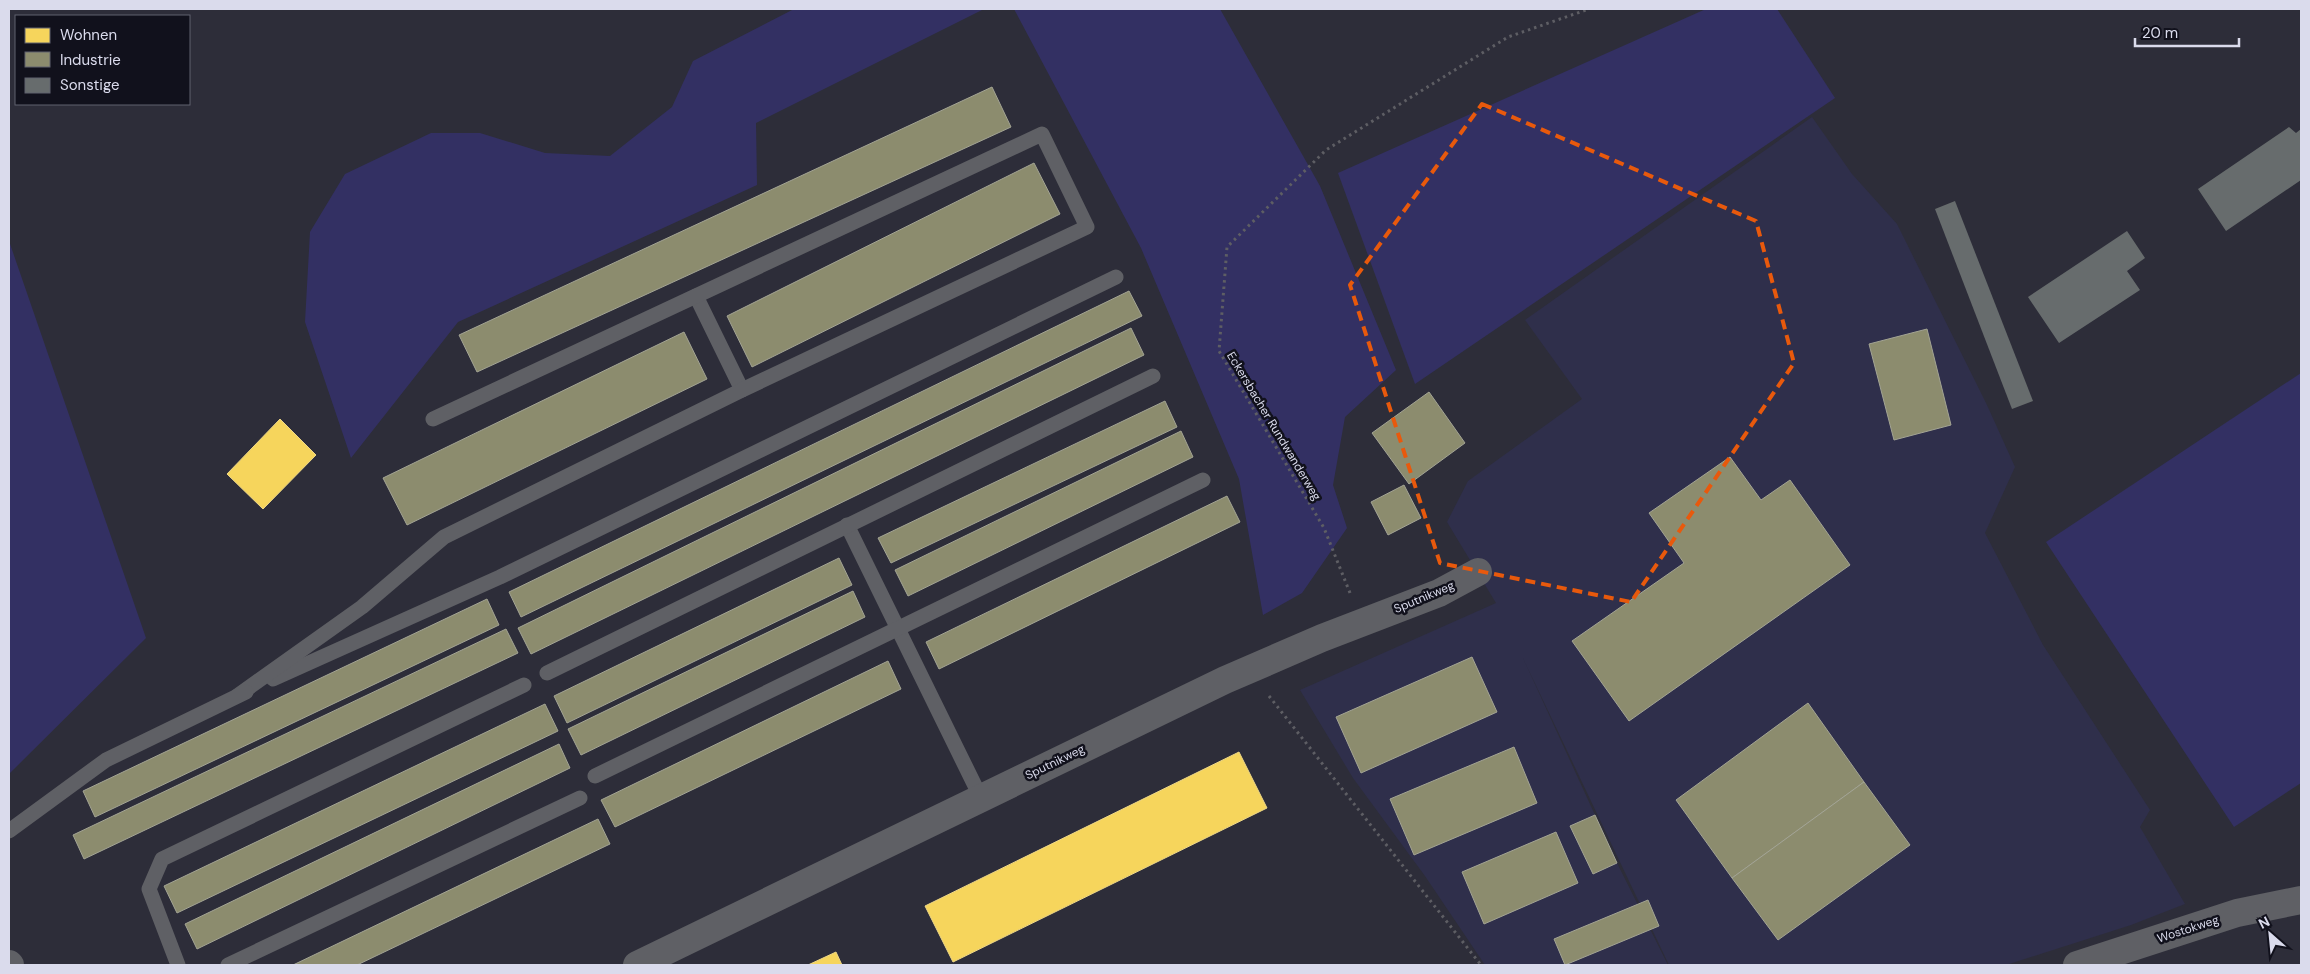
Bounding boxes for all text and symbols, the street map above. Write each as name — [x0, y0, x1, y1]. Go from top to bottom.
legend — [15, 15, 190, 105]
scale bar — [2135, 15, 2239, 47]
text: 20 m — [2142, 23, 2178, 43]
text: Wohnen — [60, 25, 117, 45]
text: Industrie — [60, 50, 121, 70]
text: Sonstige — [60, 75, 119, 95]
street label: Eckersbacher Rundwanderweg — [1223, 349, 1325, 504]
street label: Sputnikweg — [1391, 577, 1457, 617]
street label: Sputnikweg — [1023, 741, 1088, 783]
north arrow — [2245, 909, 2295, 959]
street label: Wostokweg — [2155, 911, 2221, 946]
text: N — [2255, 912, 2273, 933]

